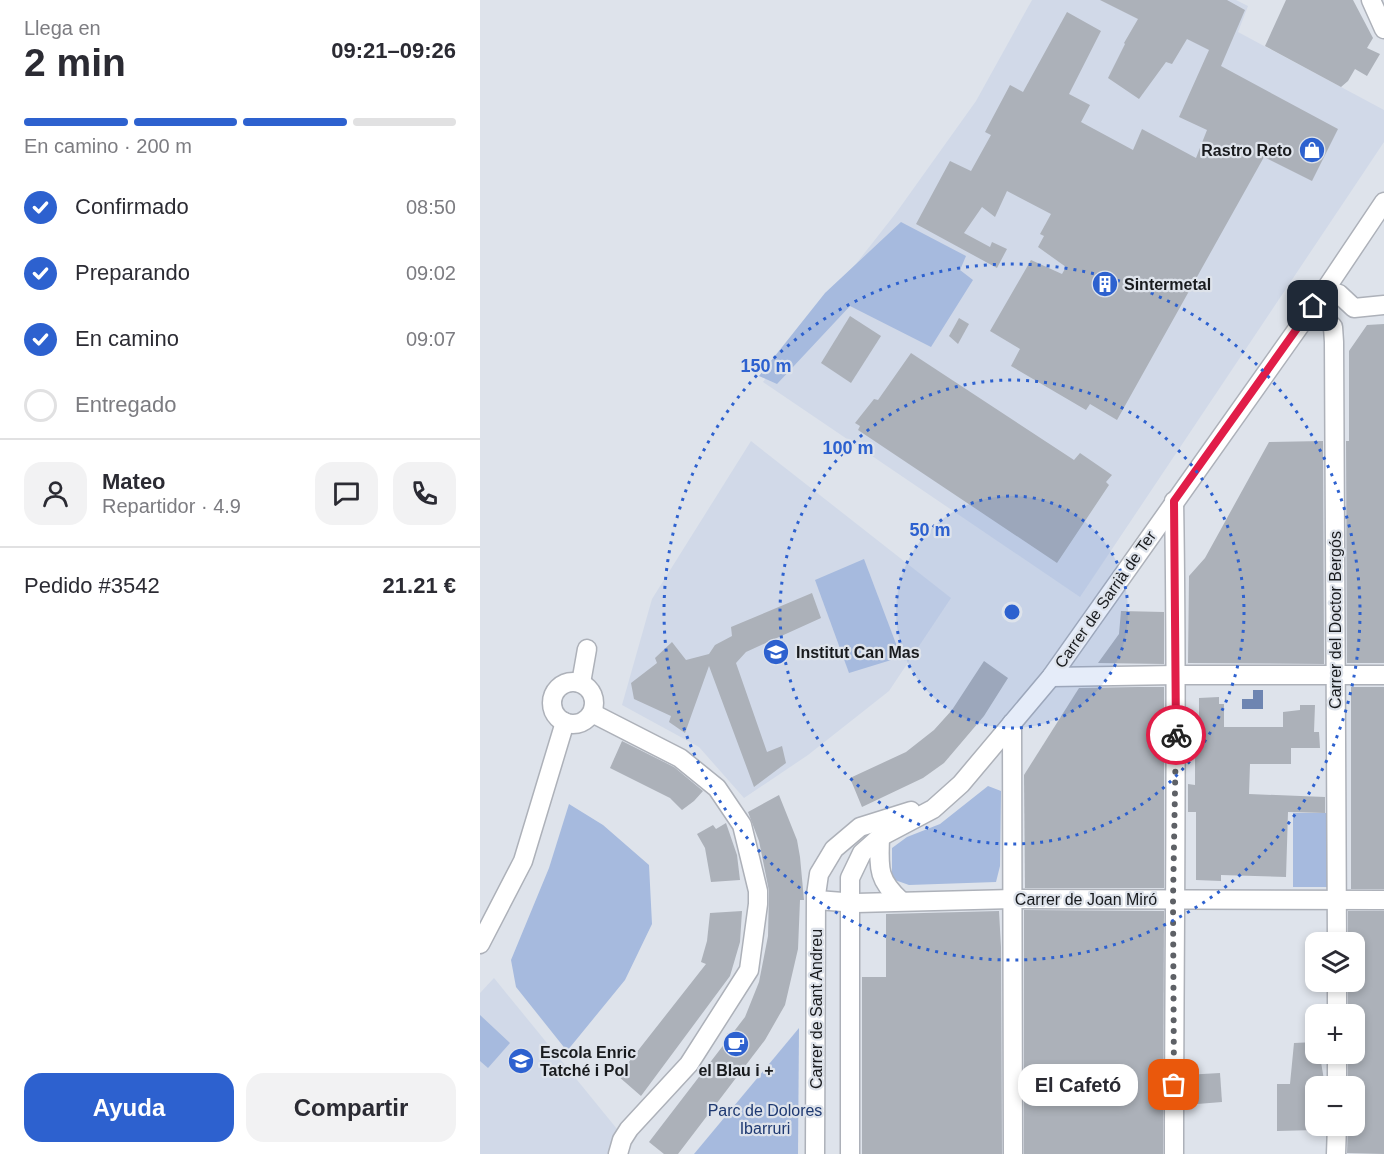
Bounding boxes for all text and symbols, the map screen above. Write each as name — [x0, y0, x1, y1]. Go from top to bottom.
text: Llega en — [24, 17, 101, 39]
text: 09:21–09:26 — [331, 38, 456, 63]
text: 2 min — [24, 41, 126, 84]
text: En camino · 200 m — [24, 135, 192, 157]
shop icon: Rastro Reto — [1297, 135, 1327, 165]
place label: Rastro Reto — [1201, 142, 1292, 159]
icon: check — [24, 191, 57, 224]
text: Confirmado — [75, 194, 189, 219]
text: 08:50 — [406, 196, 456, 218]
icon: check — [24, 257, 57, 290]
text: Preparando — [75, 260, 190, 285]
text: 09:02 — [406, 262, 456, 284]
building icon: Sintermetal — [1090, 269, 1120, 299]
place label: Sintermetal — [1124, 276, 1211, 293]
pin — [1287, 280, 1338, 331]
icon: home — [1296, 289, 1329, 322]
icon: check — [24, 323, 57, 356]
text: En camino — [75, 326, 179, 351]
text: 09:07 — [406, 328, 456, 350]
text: 150 m — [740, 356, 792, 376]
text: Entregado — [75, 392, 177, 417]
text: 100 m — [822, 438, 874, 458]
button: person — [24, 462, 87, 525]
button: chat — [315, 462, 378, 525]
button: phone — [393, 462, 456, 525]
text: Mateo — [102, 469, 166, 494]
text: Repartidor · 4.9 — [102, 495, 241, 517]
text: 50 m — [909, 520, 951, 540]
street label: Carrer de Sarrià de Ter — [1052, 527, 1160, 671]
street label: Carrer del Doctor Bergós — [1327, 531, 1344, 709]
text: Pedido #3542 — [24, 573, 160, 598]
text: 21.21 € — [383, 573, 456, 598]
centre of rings — [1002, 602, 1022, 622]
school or university icon: Institut Can Mas — [761, 637, 791, 667]
place label: Institut Can Mas — [796, 644, 920, 661]
courier — [1146, 705, 1206, 765]
icon: bike — [1160, 719, 1193, 752]
street label: Carrer de Joan Miró — [1015, 891, 1157, 908]
street label: Carrer de Sant Andreu — [808, 929, 825, 1089]
map controls — [1305, 932, 1365, 1136]
button: layers — [1305, 932, 1365, 992]
button: + — [1305, 1004, 1365, 1064]
cafe icon: el Blau i + — [721, 1029, 751, 1059]
place label: Escola Enric Tatché i Pol — [540, 1044, 636, 1079]
school or university icon: Escola Enric Tatché i Pol — [506, 1046, 536, 1076]
pin — [1148, 1059, 1199, 1110]
place label: el Blau i + — [698, 1062, 774, 1079]
callout: El Cafetó — [1018, 1064, 1138, 1106]
icon: bag — [1157, 1068, 1190, 1101]
button: Ayuda — [24, 1073, 234, 1142]
button: Compartir — [246, 1073, 456, 1142]
text: El Cafetó — [1035, 1074, 1121, 1096]
button: − — [1305, 1076, 1365, 1136]
park label: Parc de Dolores Ibarruri — [708, 1102, 822, 1137]

